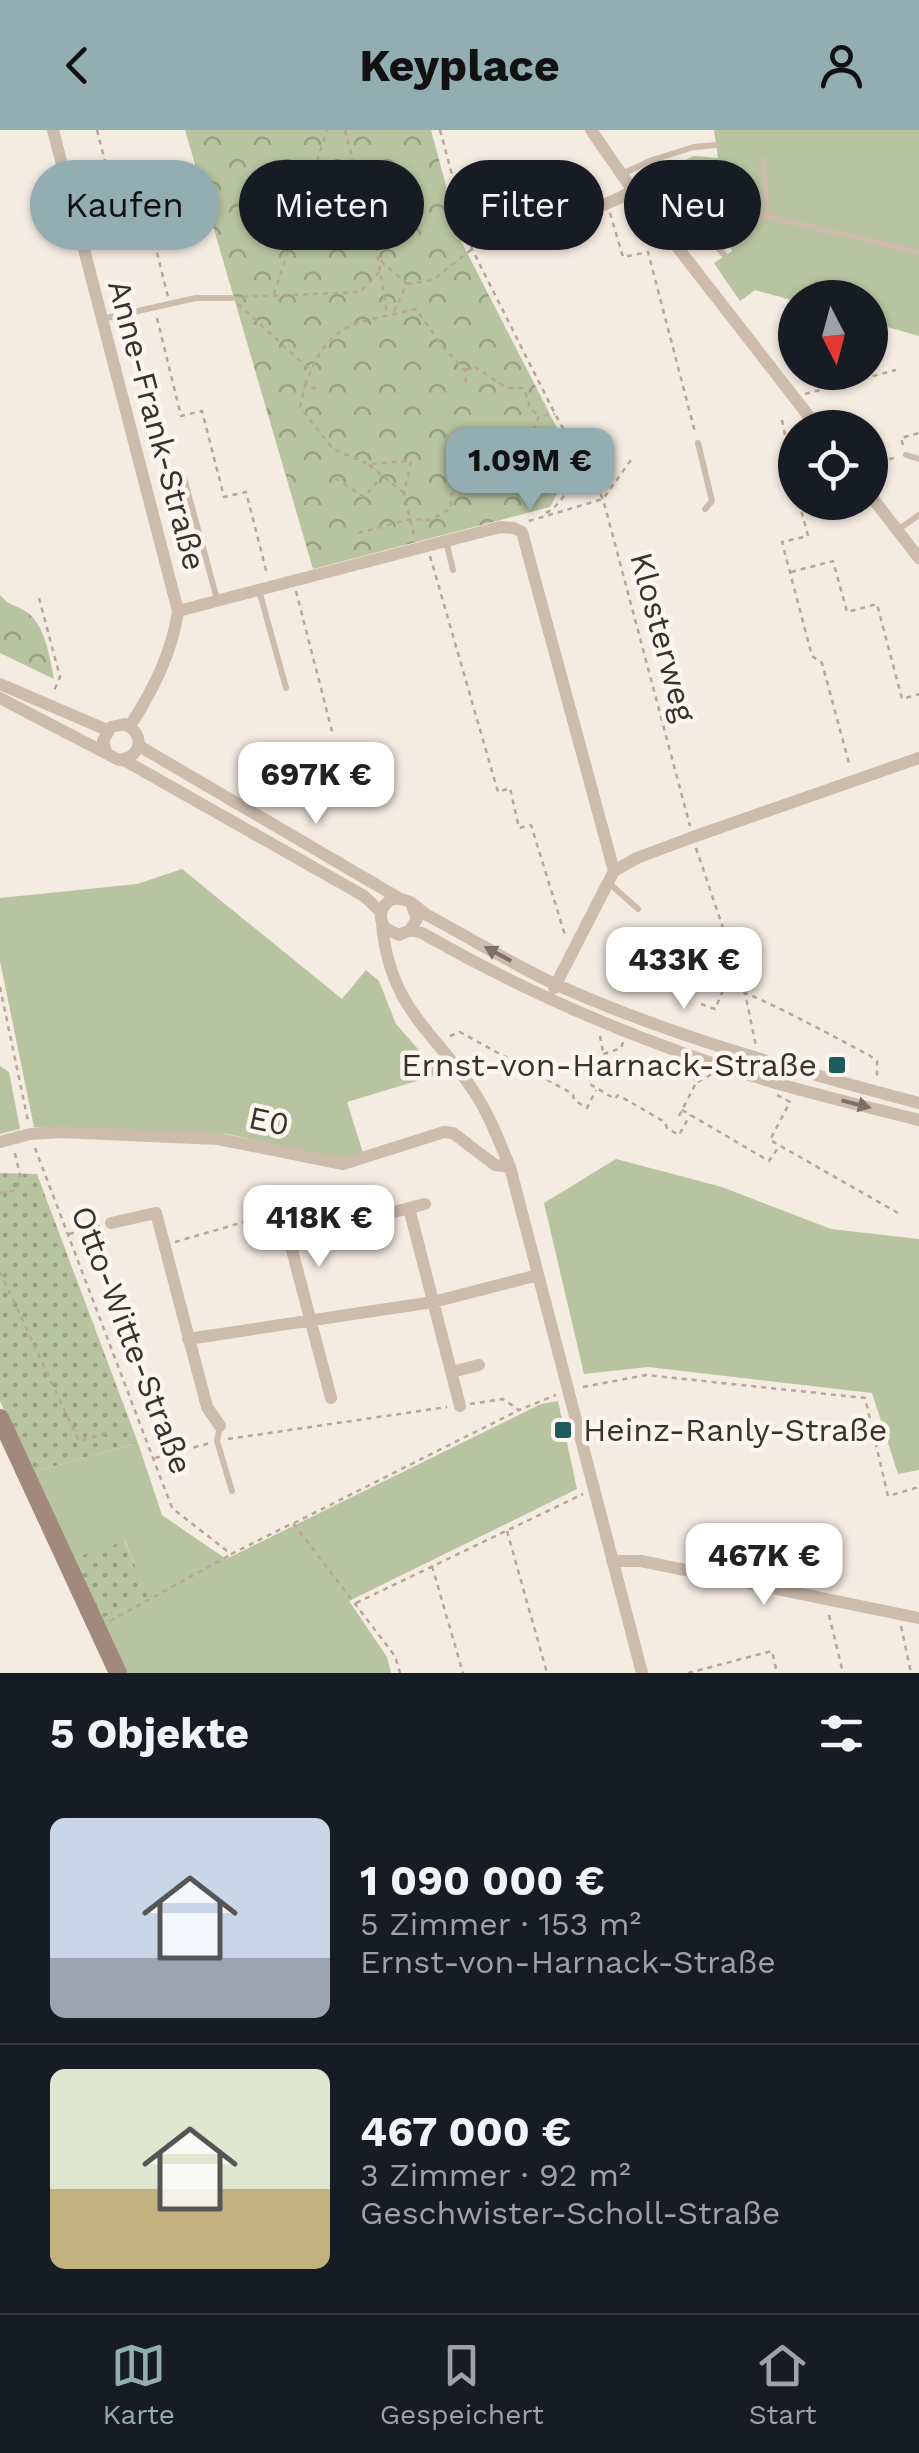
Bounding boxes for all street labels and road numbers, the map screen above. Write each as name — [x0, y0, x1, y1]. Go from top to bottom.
street label: Anne-Frank-Straße — [100, 276, 214, 574]
street label: Klosterweg — [622, 548, 704, 727]
street label: E0 — [245, 1098, 293, 1144]
street label: Otto-Witte-Straße — [63, 1201, 201, 1479]

